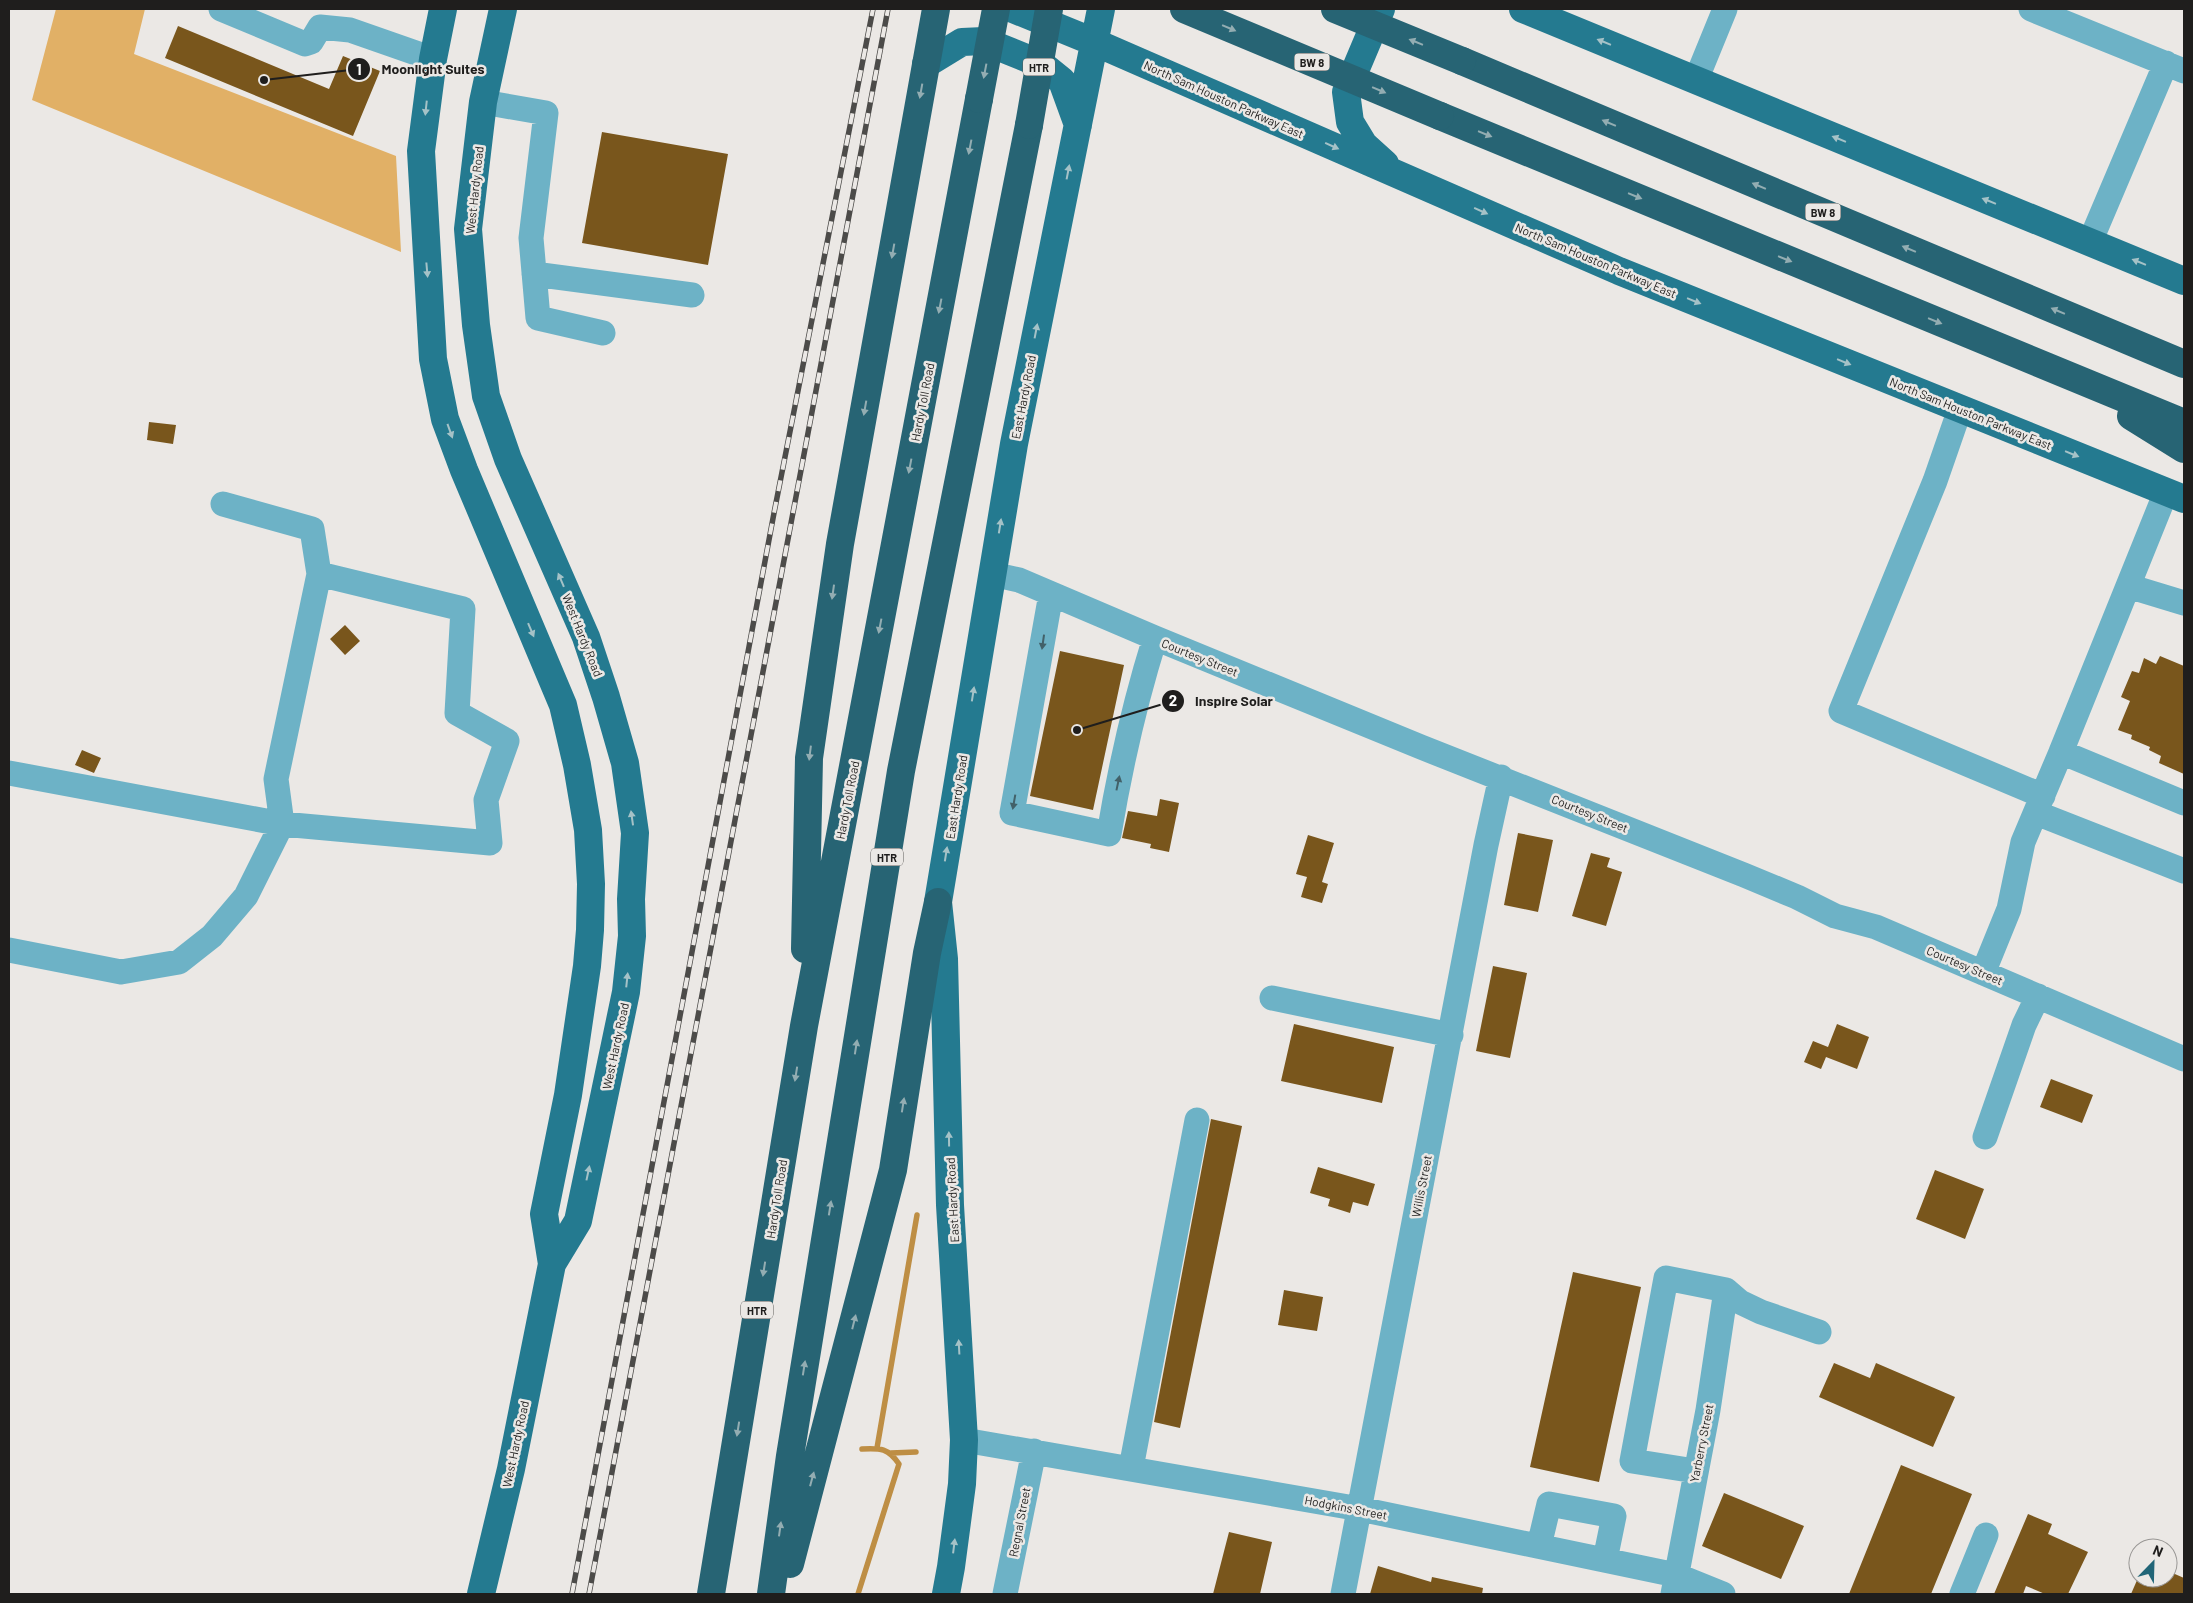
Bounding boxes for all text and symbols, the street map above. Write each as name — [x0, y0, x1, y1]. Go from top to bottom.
one-way arrow — [1222, 24, 1236, 32]
one-way arrow — [1409, 38, 1424, 46]
one-way arrow — [1597, 38, 1611, 46]
road number: BW 8 — [1294, 54, 1330, 70]
callout: Moonlight Suites — [347, 55, 495, 84]
street label: North Sam Houston Parkway East — [1142, 57, 1306, 141]
road number: HTR — [1023, 58, 1055, 76]
text: 1 — [356, 60, 362, 78]
text: Moonlight Suites — [381, 60, 485, 77]
one-way arrow — [980, 63, 988, 79]
one-way arrow — [917, 84, 925, 100]
one-way arrow — [1372, 87, 1386, 95]
one-way arrow — [422, 101, 430, 117]
one-way arrow — [1602, 118, 1616, 126]
one-way arrow — [1478, 131, 1492, 139]
one-way arrow — [1832, 134, 1846, 142]
one-way arrow — [966, 139, 974, 155]
one-way arrow — [1325, 142, 1339, 150]
street label: West Hardy Road — [462, 145, 486, 235]
one-way arrow — [1064, 164, 1072, 180]
one-way arrow — [1752, 181, 1766, 189]
one-way arrow — [1628, 193, 1642, 201]
one-way arrow — [1982, 196, 1996, 204]
road number: BW 8 — [1806, 203, 1840, 220]
one-way arrow — [1474, 207, 1488, 215]
street label: North Sam Houston Parkway East — [1513, 220, 1679, 300]
one-way arrow — [888, 244, 896, 260]
one-way arrow — [1901, 244, 1916, 252]
one-way arrow — [1778, 255, 1792, 263]
one-way arrow — [2132, 258, 2146, 266]
one-way arrow — [424, 263, 432, 279]
one-way arrow — [1687, 297, 1702, 305]
one-way arrow — [936, 299, 944, 314]
one-way arrow — [2051, 307, 2065, 315]
one-way arrow — [1928, 317, 1942, 325]
one-way arrow — [1033, 323, 1041, 339]
street label: East Hardy Road — [1008, 354, 1038, 440]
one-way arrow — [1837, 359, 1852, 367]
street label: Hardy Toll Road — [908, 362, 936, 442]
street label: North Sam Houston Parkway East — [1888, 374, 2054, 452]
one-way arrow — [860, 401, 868, 417]
one-way arrow — [446, 424, 454, 439]
one-way arrow — [2065, 450, 2080, 458]
one-way arrow — [905, 459, 913, 475]
one-way arrow — [997, 517, 1005, 533]
one-way arrow — [556, 573, 564, 587]
one-way arrow — [829, 584, 837, 600]
street label: West Hardy Road — [560, 592, 606, 678]
one-way arrow — [875, 618, 883, 634]
one-way arrow — [528, 623, 536, 637]
one-way arrow — [1039, 634, 1047, 650]
street label: Courtesy Street — [1160, 635, 1240, 679]
one-way arrow — [969, 685, 977, 701]
callout: Inspire Solar — [1160, 687, 1283, 716]
text: 2 — [1169, 691, 1177, 709]
text: Inspire Solar — [1195, 692, 1274, 709]
one-way arrow — [806, 745, 814, 761]
street label: East Hardy Road — [942, 754, 970, 840]
street label: Hardy Toll Road — [833, 760, 861, 840]
one-way arrow — [1114, 775, 1122, 790]
street label: Courtesy Street — [1550, 791, 1630, 835]
one-way arrow — [1009, 794, 1017, 810]
one-way arrow — [628, 810, 636, 826]
one-way arrow — [943, 845, 951, 861]
road number: HTR — [871, 849, 903, 866]
street label: Courtesy Street — [1925, 943, 2005, 987]
one-way arrow — [624, 972, 632, 988]
street label: West Hardy Road — [599, 1001, 631, 1091]
one-way arrow — [853, 1039, 861, 1055]
one-way arrow — [792, 1066, 800, 1082]
one-way arrow — [899, 1096, 907, 1112]
one-way arrow — [945, 1131, 953, 1147]
street label: Willis Street — [1408, 1154, 1434, 1218]
street label: East Hardy Road — [943, 1157, 961, 1243]
street label: Hardy Toll Road — [763, 1159, 789, 1239]
one-way arrow — [584, 1166, 592, 1181]
one-way arrow — [827, 1199, 835, 1215]
one-way arrow — [760, 1261, 768, 1277]
road number: HTR — [741, 1302, 773, 1318]
one-way arrow — [850, 1315, 858, 1330]
one-way arrow — [954, 1339, 962, 1355]
one-way arrow — [801, 1360, 809, 1376]
street label: West Hardy Road — [499, 1399, 531, 1489]
street label: Yarberry Street — [1687, 1403, 1715, 1483]
one-way arrow — [733, 1421, 741, 1437]
one-way arrow — [809, 1472, 817, 1487]
street label: Regnal Street — [1005, 1486, 1033, 1558]
street label: Hodgkins Street — [1304, 1492, 1388, 1522]
one-way arrow — [776, 1520, 784, 1536]
one-way arrow — [950, 1538, 958, 1554]
north arrow — [2128, 1538, 2178, 1588]
text: N — [2151, 1541, 2166, 1560]

